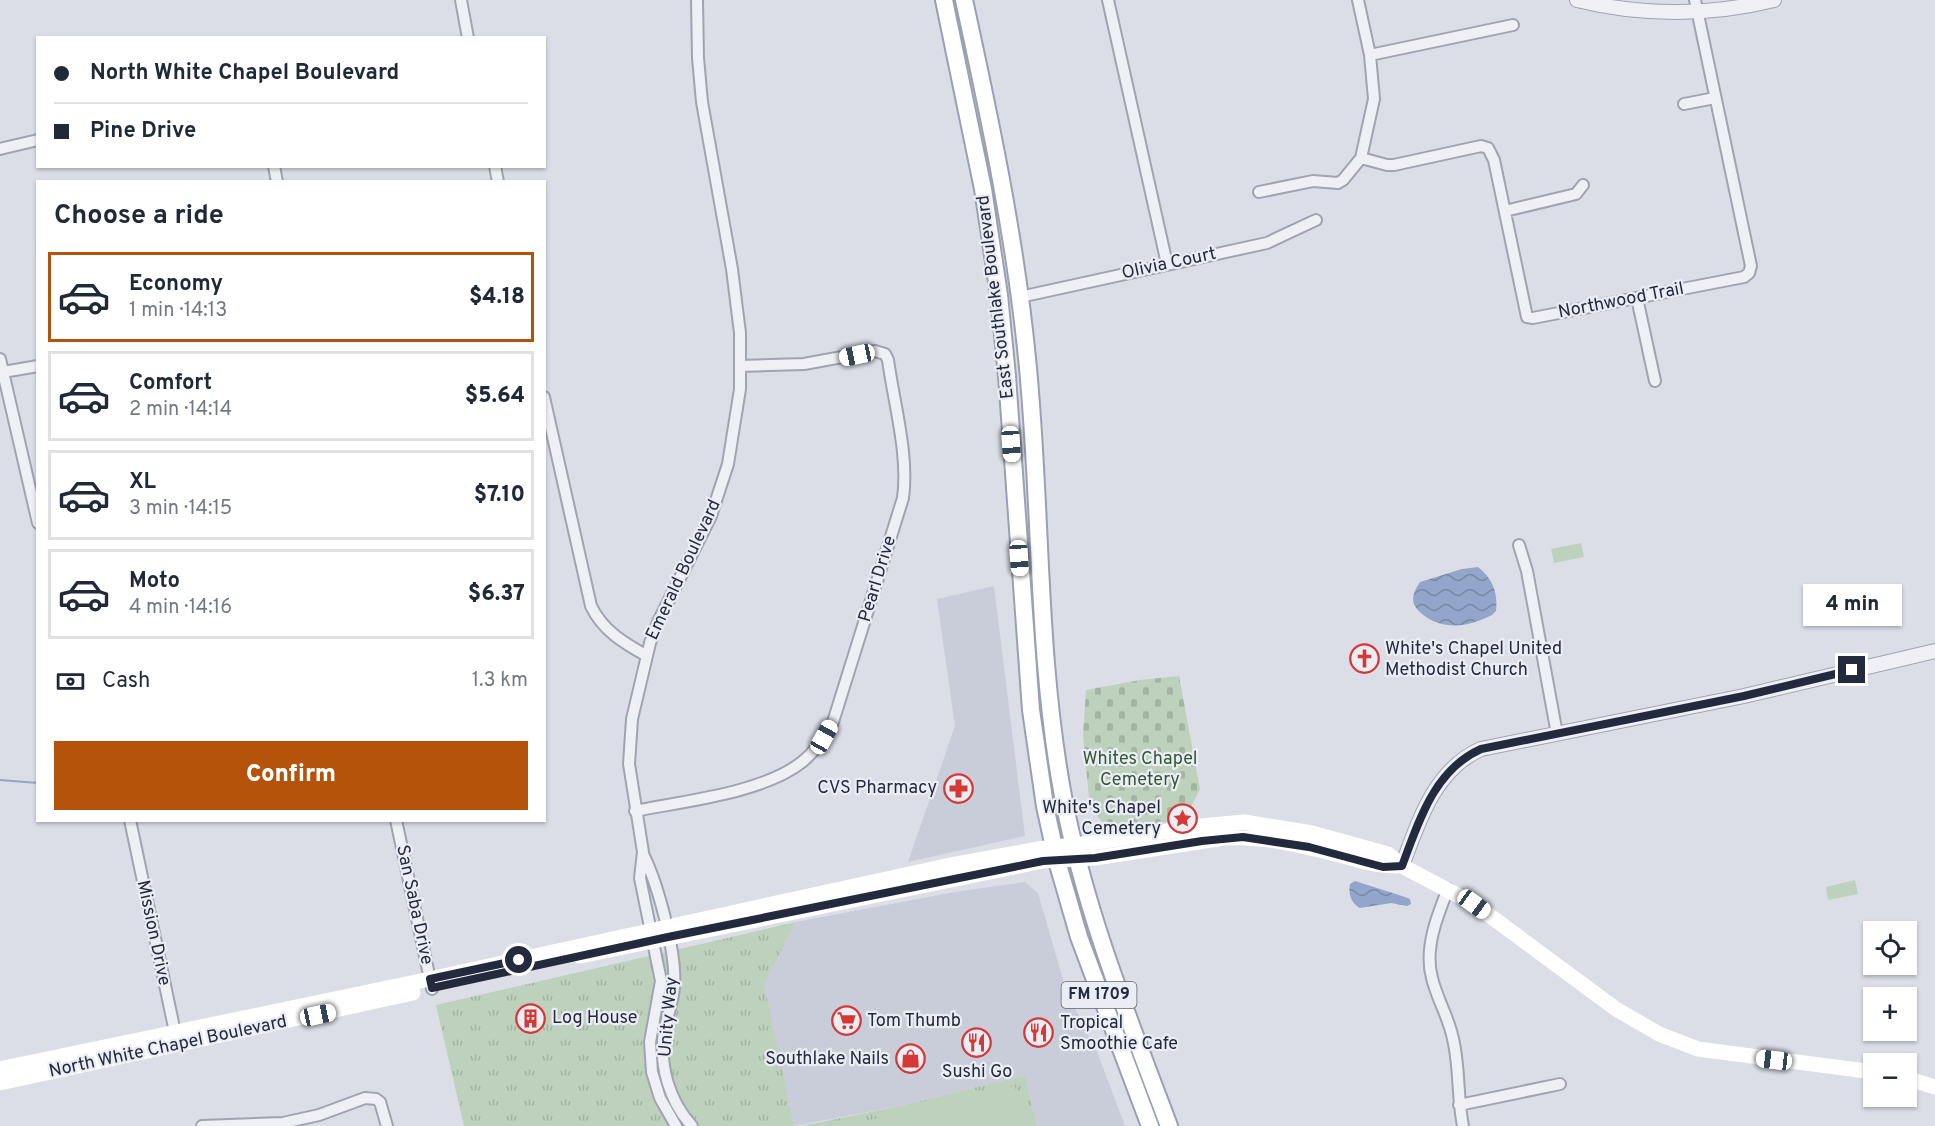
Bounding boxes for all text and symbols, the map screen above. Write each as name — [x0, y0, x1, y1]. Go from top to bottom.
text: North White Chapel Boulevard — [90, 60, 399, 87]
text: Pine Drive — [90, 118, 196, 145]
street label: East Southlake Boulevard — [972, 194, 1020, 400]
text: Choose a ride — [54, 199, 224, 233]
street label: Olivia Court — [1120, 243, 1218, 285]
icon: car — [57, 270, 111, 324]
text: Economy — [129, 271, 223, 298]
street label: Northwood Trail — [1556, 278, 1686, 324]
text: $4.18 — [469, 284, 525, 311]
text: 1 min · 14:13 — [129, 298, 227, 324]
car — [838, 342, 876, 368]
icon: car — [57, 369, 111, 423]
text: Comfort — [129, 370, 212, 397]
text: $5.64 — [465, 383, 525, 410]
text: 2 min · 14:14 — [129, 397, 232, 423]
car — [1001, 425, 1021, 463]
icon: car — [57, 468, 111, 522]
text: XL — [129, 469, 156, 496]
text: $7.10 — [474, 482, 525, 509]
text: 3 min · 14:15 — [129, 496, 232, 522]
street label: Emerald Boulevard — [641, 496, 727, 644]
street label: Pearl Drive — [854, 533, 902, 625]
car — [1009, 539, 1029, 577]
icon: car — [57, 567, 111, 621]
text: Moto — [129, 568, 180, 595]
text: $6.37 — [468, 581, 525, 608]
callout: 4 min — [1802, 583, 1902, 625]
text: 4 min — [1826, 592, 1879, 618]
text: 4 min · 14:16 — [129, 595, 232, 621]
place label: White's Chapel United Methodist Church — [1385, 638, 1562, 682]
church icon: White's Chapel United Methodist Church — [1348, 643, 1380, 675]
route end — [1838, 656, 1865, 683]
icon: cash — [54, 665, 87, 698]
text: Cash — [102, 668, 151, 695]
text: 1.3 km — [472, 668, 528, 694]
car — [807, 717, 841, 757]
button: Confirm — [54, 741, 528, 810]
park label: Whites Chapel Cemetery — [1082, 748, 1198, 792]
pharmacy icon: CVS Pharmacy — [942, 772, 974, 804]
place label: CVS Pharmacy — [817, 777, 937, 800]
place label: White's Chapel Cemetery — [1042, 797, 1161, 841]
place icon: White's Chapel Cemetery — [1166, 802, 1198, 834]
street label: San Saba Drive — [390, 843, 438, 967]
street label: Mission Drive — [131, 878, 175, 988]
car — [1454, 886, 1494, 922]
map controls — [1863, 921, 1917, 1107]
button: locate — [1863, 921, 1917, 975]
route start — [505, 946, 532, 973]
street label: Unity Way — [654, 976, 684, 1058]
road number: FM 1709 — [1062, 982, 1136, 1008]
button: + — [1863, 987, 1917, 1041]
car — [299, 1002, 337, 1028]
building icon: Log House — [515, 1002, 547, 1034]
supermarket icon: Tom Thumb — [830, 1005, 862, 1037]
place label: Log House — [552, 1007, 638, 1030]
street label: North White Chapel Boulevard — [47, 1010, 289, 1084]
place label: Tom Thumb — [867, 1010, 961, 1033]
place label: Tropical Smoothie Cafe — [1060, 1012, 1178, 1056]
restaurant icon: Tropical Smoothie Cafe — [1023, 1017, 1055, 1049]
restaurant icon: Sushi Go — [961, 1027, 993, 1059]
shop icon: Southlake Nails — [894, 1043, 926, 1075]
place label: Southlake Nails — [765, 1048, 889, 1071]
car — [1755, 1049, 1793, 1071]
button: − — [1863, 1053, 1917, 1107]
place label: Sushi Go — [942, 1061, 1012, 1084]

